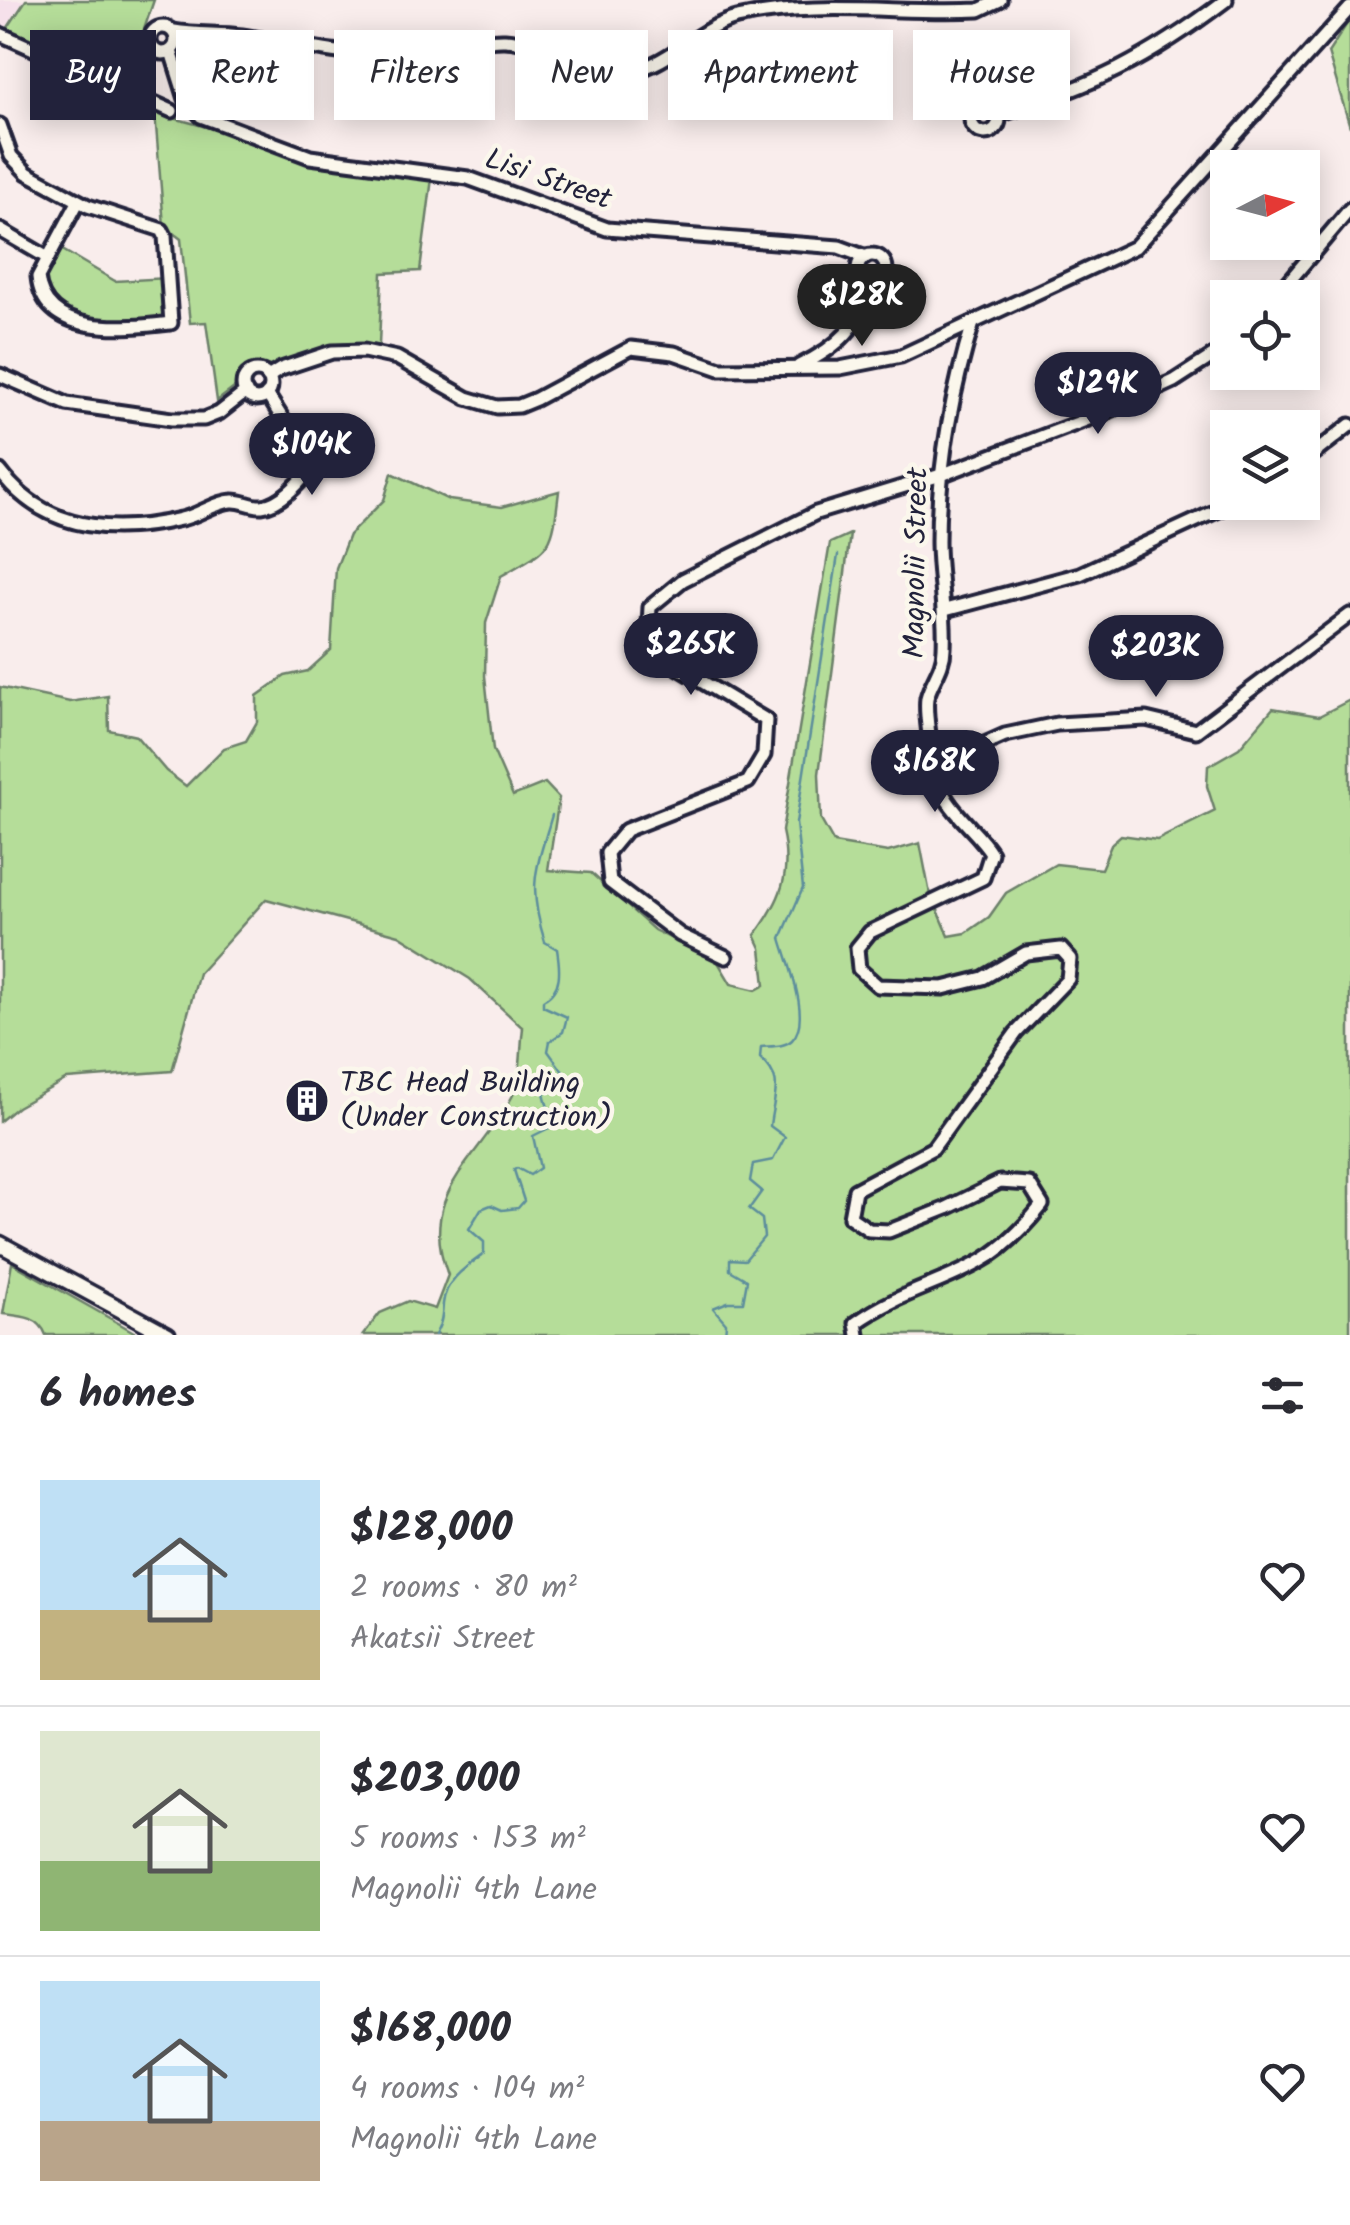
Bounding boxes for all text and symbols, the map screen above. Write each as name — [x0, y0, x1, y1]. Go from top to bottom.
chip: Buy — [30, 30, 156, 120]
chip: Rent — [176, 30, 314, 120]
chip: Filters — [334, 30, 495, 120]
chip: New — [515, 30, 648, 120]
chip: Apartment — [668, 30, 893, 120]
chip: House — [913, 30, 1070, 120]
street label: Lisi Street — [478, 136, 618, 224]
north arrow — [1210, 150, 1320, 260]
map controls — [1210, 150, 1320, 520]
pin: $128K — [792, 264, 932, 349]
text: $128K — [819, 271, 905, 322]
button: locate — [1210, 280, 1320, 390]
pin: $129K — [1028, 352, 1168, 437]
text: $129K — [1057, 359, 1139, 410]
button: layers — [1210, 410, 1320, 520]
pin: $104K — [242, 413, 382, 498]
text: $104K — [271, 420, 353, 471]
street label: Magnolii Street — [891, 467, 943, 659]
pin: $265K — [621, 613, 761, 698]
pin: $203K — [1086, 615, 1226, 700]
text: $265K — [646, 620, 736, 671]
text: $203K — [1111, 622, 1201, 673]
pin: $168K — [865, 730, 1005, 815]
text: $168K — [893, 737, 977, 788]
place label: TBC Head Building (Under Construction) — [340, 1060, 612, 1142]
building icon: TBC Head Building (Under Construction) — [284, 1078, 330, 1124]
text: 6 homes — [40, 1362, 196, 1429]
icon: filters — [1255, 1368, 1310, 1423]
text: $128,000 — [350, 1496, 512, 1563]
icon: home — [120, 1520, 240, 1640]
icon: heart — [1255, 1553, 1310, 1608]
text: 2 rooms · 80 m² — [350, 1563, 577, 1614]
text: Akatsii Street — [350, 1614, 535, 1665]
text: $203,000 — [350, 1747, 520, 1814]
icon: home — [120, 1771, 240, 1891]
icon: heart — [1255, 1804, 1310, 1859]
text: 5 rooms · 153 m² — [350, 1814, 586, 1865]
text: Magnolii 4th Lane — [350, 1865, 597, 1916]
text: $168,000 — [350, 1997, 511, 2064]
icon: home — [120, 2021, 240, 2141]
icon: heart — [1255, 2054, 1310, 2109]
text: 4 rooms · 104 m² — [350, 2064, 584, 2115]
text: Magnolii 4th Lane — [350, 2115, 597, 2166]

